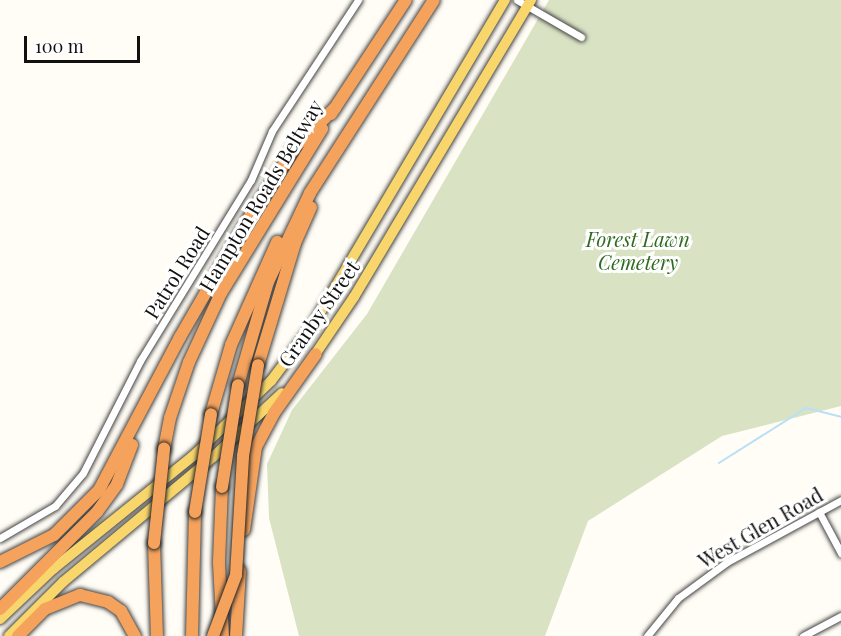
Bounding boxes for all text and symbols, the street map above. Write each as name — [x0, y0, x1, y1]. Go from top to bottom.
scale bar — [27, 24, 142, 62]
text: 100 m — [35, 34, 84, 58]
street label: Hampton Roads Beltway — [193, 95, 327, 295]
street label: Patrol Road — [138, 222, 214, 322]
park label: Forest Lawn Cemetery — [586, 227, 690, 274]
street label: Granby Street — [272, 255, 364, 371]
street label: West Glen Road — [693, 482, 827, 572]

